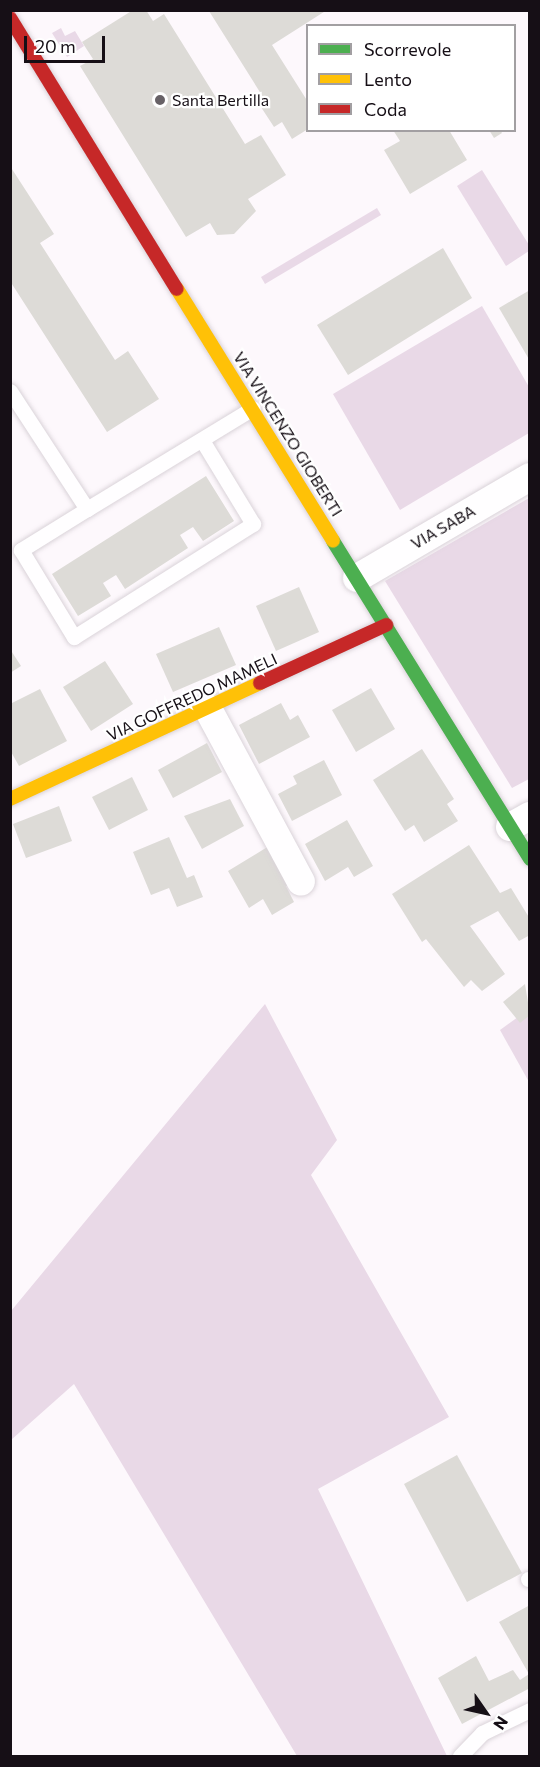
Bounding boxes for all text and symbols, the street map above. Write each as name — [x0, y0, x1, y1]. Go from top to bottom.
scale bar — [27, 24, 108, 62]
legend — [306, 24, 516, 132]
text: 20 m — [35, 35, 76, 57]
text: Scorrevole — [364, 38, 451, 60]
text: Lento — [364, 68, 412, 90]
place label: Santa Bertilla — [172, 90, 269, 110]
marker: Santa Bertilla — [153, 93, 167, 107]
text: Coda — [364, 98, 407, 120]
street label: VIA VINCENZO GIOBERTI — [229, 348, 347, 520]
street label: VIA SABA — [407, 501, 479, 553]
street label: VIA GOFFREDO MAMELI — [104, 649, 280, 745]
north arrow — [456, 1683, 516, 1743]
text: N — [490, 1713, 513, 1734]

